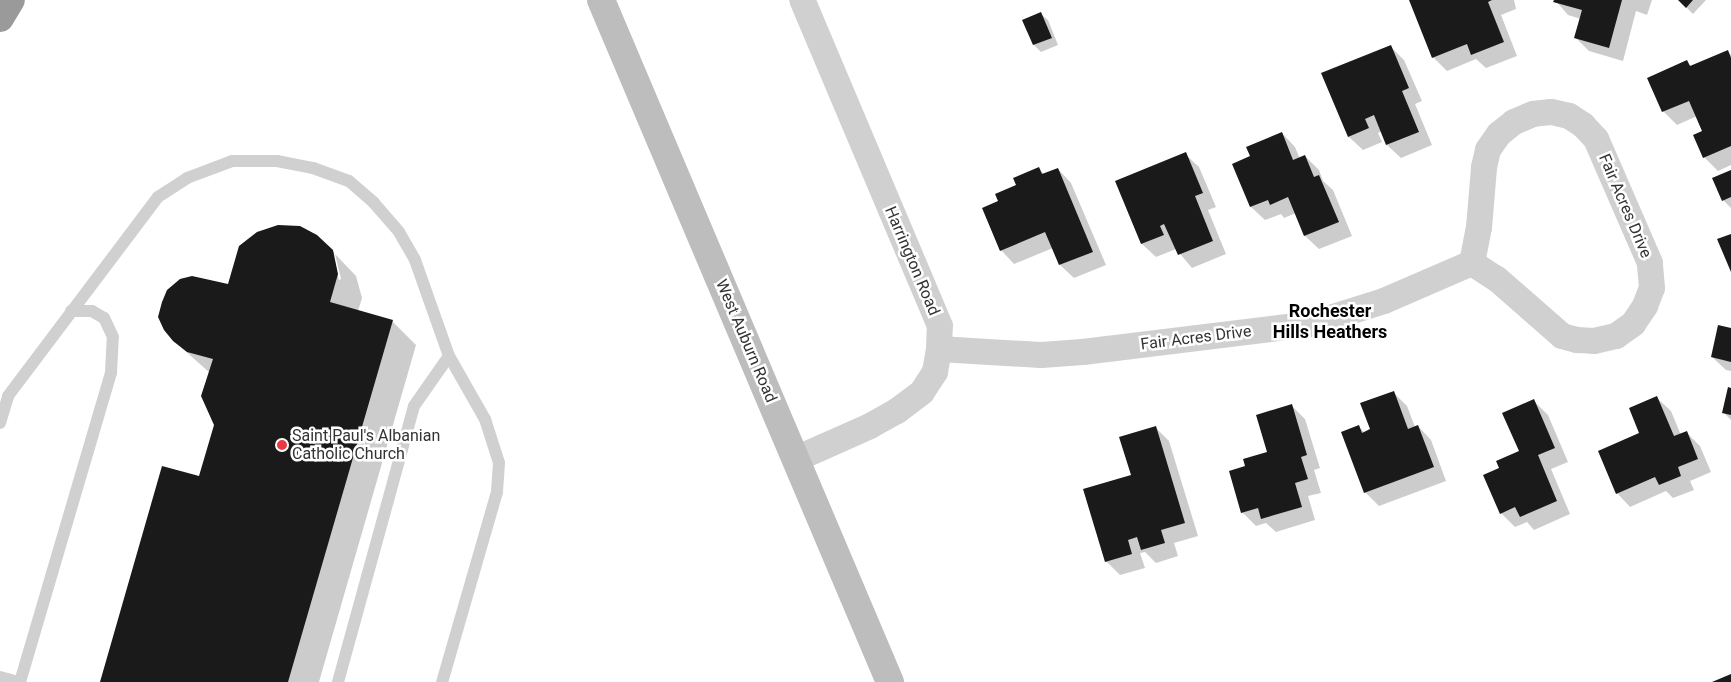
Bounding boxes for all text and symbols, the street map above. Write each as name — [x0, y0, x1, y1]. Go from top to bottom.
street label: Fair Acres Drive — [1594, 151, 1656, 261]
street label: Harrington Road — [880, 204, 944, 318]
street label: West Auburn Road — [711, 277, 781, 405]
district label: Rochester Hills Heathers — [1273, 301, 1387, 344]
street label: Fair Acres Drive — [1140, 322, 1252, 354]
place label: Saint Paul's Albanian Catholic Church — [292, 426, 440, 464]
marker: Saint Paul's Albanian Catholic Church — [276, 439, 288, 451]

